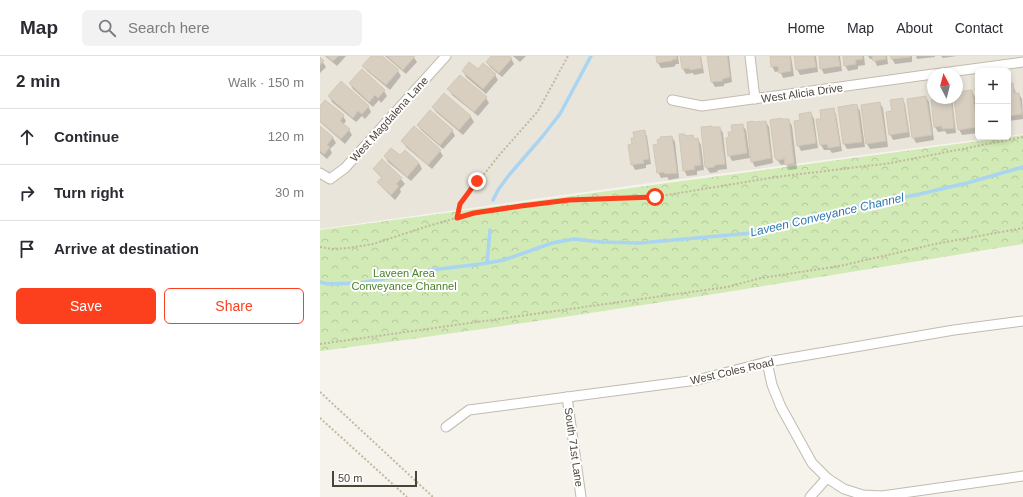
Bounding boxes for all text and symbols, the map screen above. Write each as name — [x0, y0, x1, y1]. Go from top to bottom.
search box — [82, 10, 362, 46]
text: Map — [20, 17, 58, 38]
icon: search — [96, 17, 118, 39]
text: Search here — [128, 19, 210, 36]
text: Home — [788, 20, 825, 36]
text: Map — [847, 20, 874, 36]
text: About — [896, 20, 933, 36]
text: Contact — [955, 20, 1003, 36]
north arrow — [927, 68, 963, 104]
map controls — [975, 68, 1011, 140]
button: + — [975, 68, 1011, 104]
text: 2 min — [16, 72, 60, 91]
street label: West Magdalena Lane — [348, 74, 430, 164]
text: Walk · 150 m — [228, 75, 304, 90]
street label: West Alicia Drive — [760, 81, 844, 105]
button: − — [975, 104, 1011, 140]
icon: ahead — [16, 126, 38, 148]
text: Continue — [54, 128, 119, 145]
text: 120 m — [268, 129, 304, 144]
route end — [468, 172, 486, 190]
icon: right — [16, 182, 38, 204]
text: Turn right — [54, 184, 124, 201]
text: 30 m — [275, 185, 304, 200]
route start — [646, 188, 664, 206]
water label: Laveen Conveyance Channel — [749, 190, 906, 240]
icon: arrive — [16, 238, 38, 260]
text: Arrive at destination — [54, 240, 199, 257]
park label: Laveen Area Conveyance Channel — [351, 267, 457, 292]
button: Save — [16, 288, 156, 324]
button: Share — [164, 288, 304, 324]
street label: West Coles Road — [689, 356, 775, 386]
street label: South 71st Lane — [562, 406, 586, 488]
scale bar — [332, 469, 417, 488]
text: 50 m — [338, 472, 362, 484]

